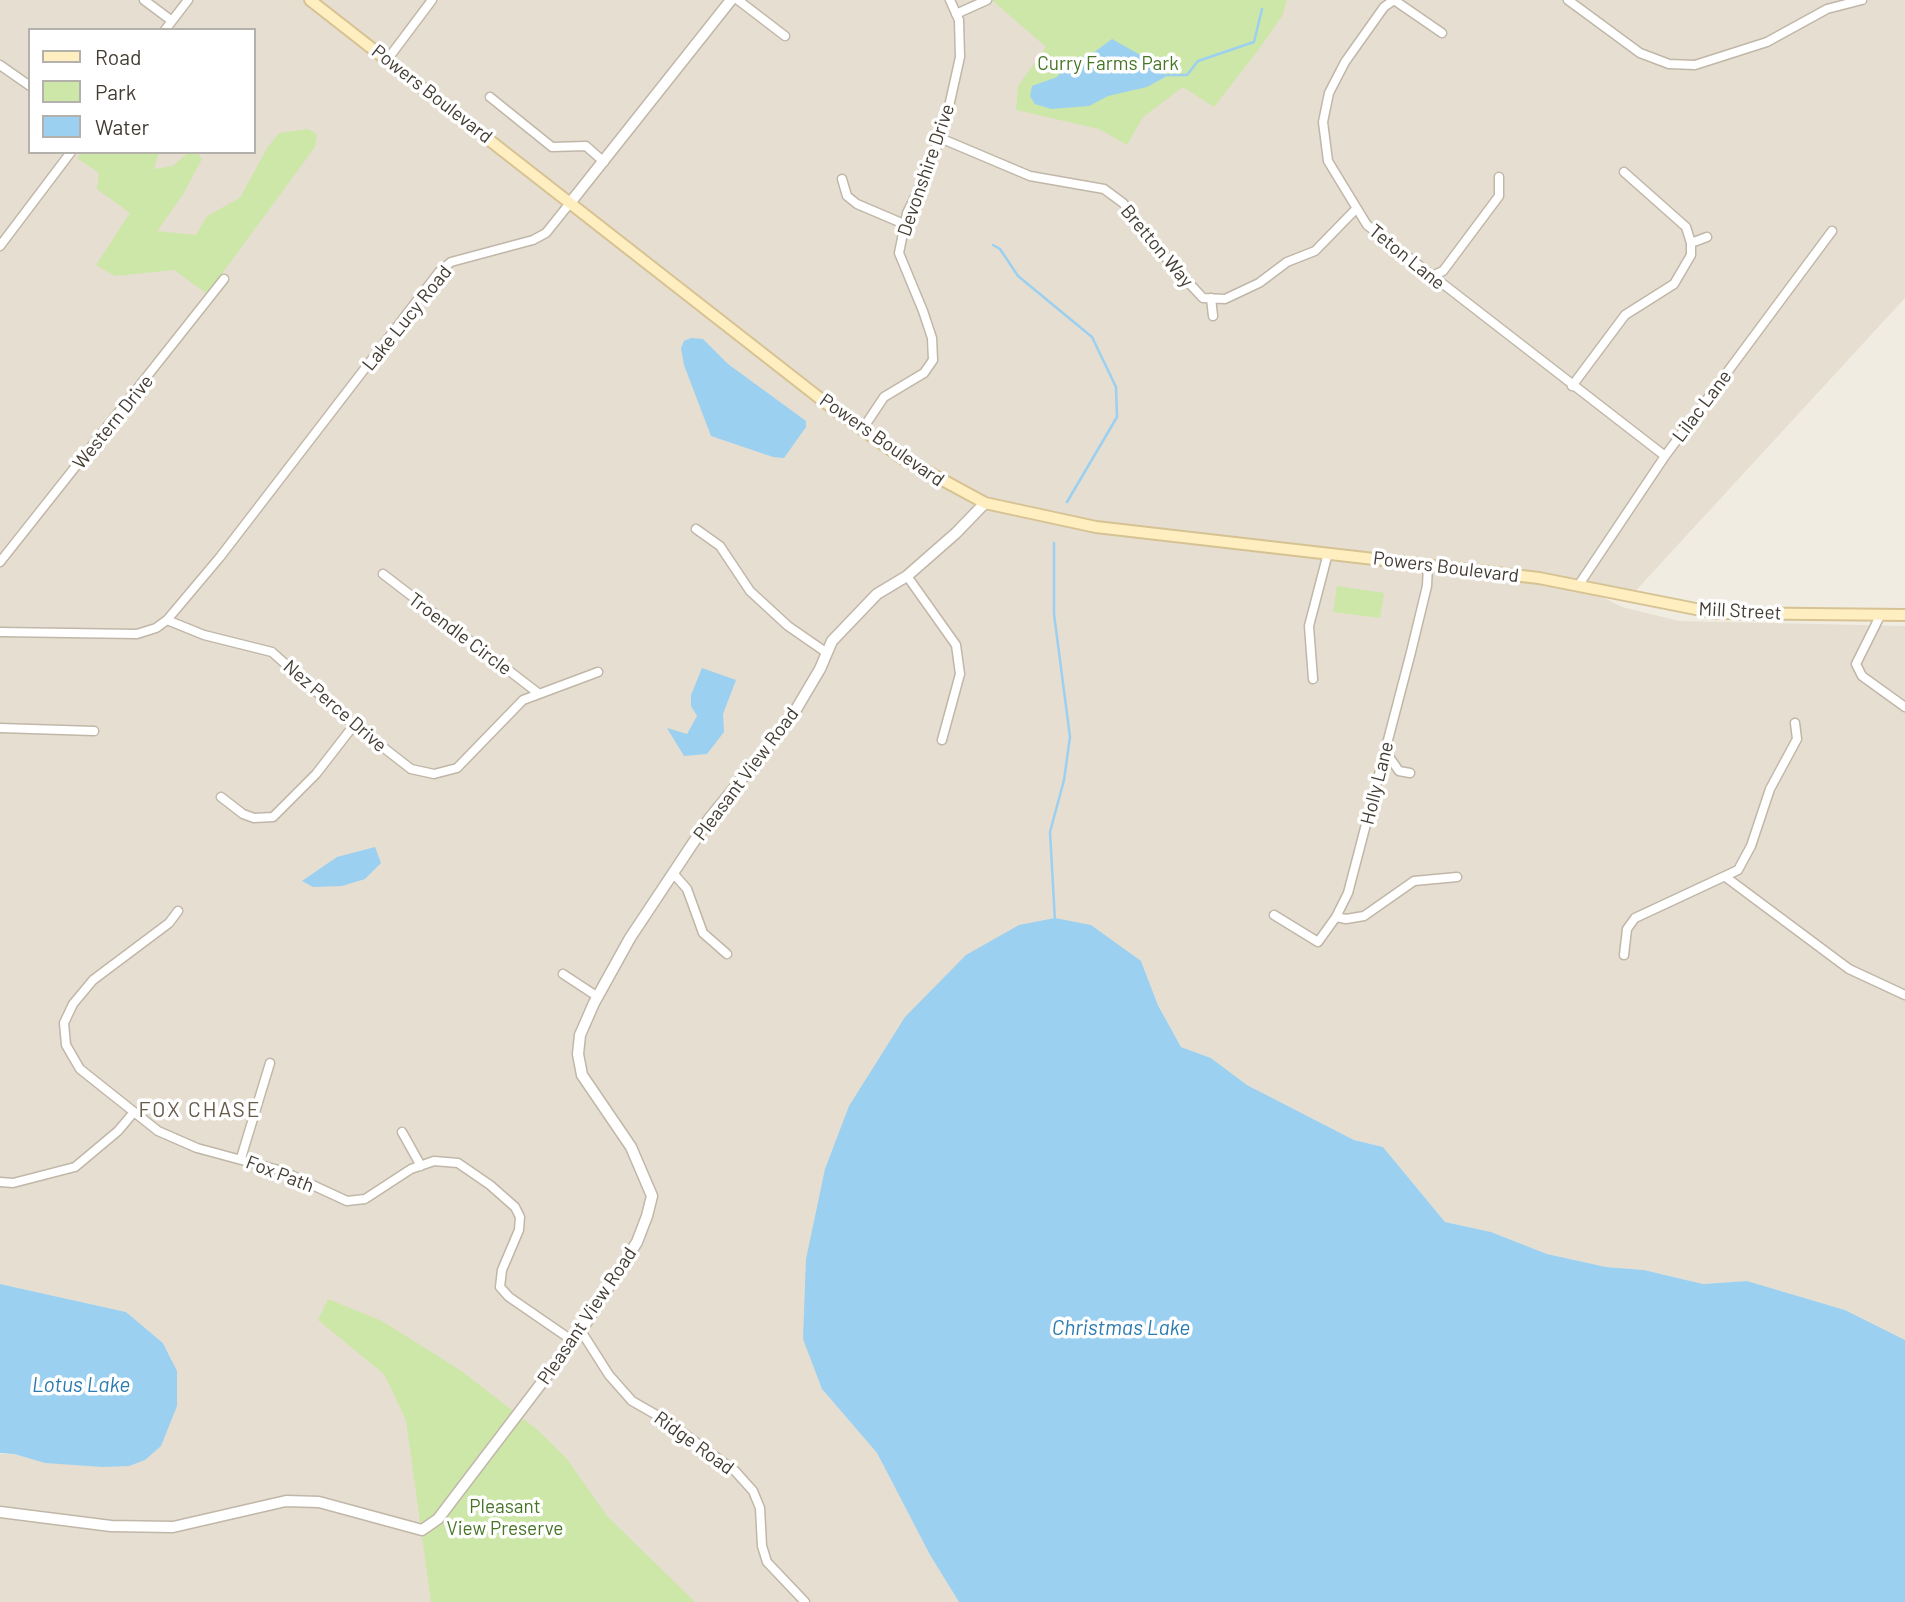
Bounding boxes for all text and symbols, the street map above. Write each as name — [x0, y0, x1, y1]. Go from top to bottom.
legend — [28, 28, 256, 154]
street label: Powers Boulevard — [367, 40, 497, 148]
text: Road — [95, 44, 141, 69]
park label: Curry Farms Park — [1037, 53, 1179, 75]
text: Park — [95, 79, 136, 104]
street label: Devonshire Drive — [893, 101, 959, 239]
text: Water — [95, 114, 149, 139]
street label: Bretton Way — [1116, 200, 1198, 292]
street label: Teton Lane — [1364, 219, 1450, 295]
street label: Lake Lucy Road — [358, 261, 456, 375]
street label: Lilac Lane — [1668, 366, 1736, 446]
street label: Western Drive — [68, 370, 158, 474]
street label: Powers Boulevard — [815, 389, 949, 491]
street label: Powers Boulevard — [1372, 547, 1520, 587]
street label: Troendle Circle — [404, 588, 516, 680]
street label: Mill Street — [1698, 597, 1782, 625]
street label: Nez Perce Drive — [279, 655, 391, 757]
street label: Pleasant View Road — [689, 703, 803, 845]
street label: Holly Lane — [1356, 739, 1398, 827]
district label: FOX CHASE — [140, 1097, 260, 1123]
street label: Fox Path — [243, 1151, 317, 1197]
street label: Pleasant View Road — [533, 1243, 641, 1389]
water label: Christmas Lake — [1052, 1315, 1190, 1341]
water label: Lotus Lake — [32, 1372, 130, 1398]
street label: Ridge Road — [650, 1406, 738, 1480]
park label: Pleasant View Preserve — [447, 1496, 563, 1540]

